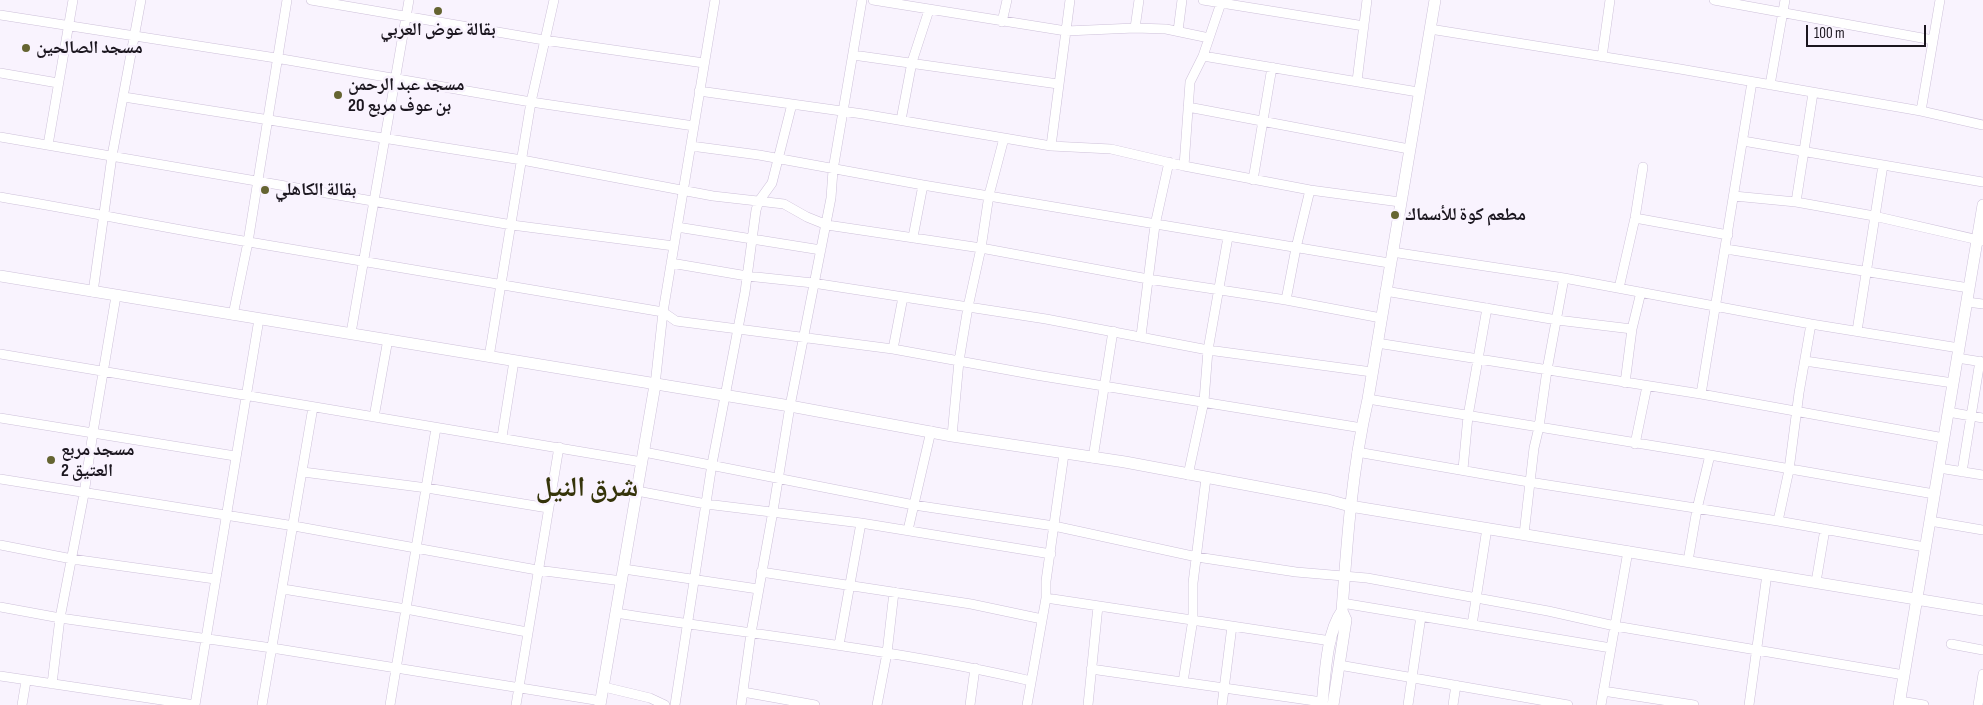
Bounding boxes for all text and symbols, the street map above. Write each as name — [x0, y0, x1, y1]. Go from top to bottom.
marker: بقالة عوض العربي — [432, 5, 444, 17]
scale bar — [1808, 15, 1928, 47]
place label: بقالة عوض العربي — [380, 19, 496, 41]
text: 100 m — [1814, 24, 1845, 43]
place label: مسجد الصالحين — [36, 37, 143, 59]
marker: مسجد الصالحين — [20, 42, 32, 54]
place label: مسجد عبد الرحمن بن عوف مربع 20 — [348, 74, 465, 116]
marker: مسجد عبد الرحمن بن عوف مربع 20 — [332, 89, 344, 101]
place label: بقالة الكاهلي — [275, 179, 356, 201]
marker: بقالة الكاهلي — [259, 184, 271, 196]
place label: مطعم كوة للأسماك — [1405, 204, 1526, 226]
marker: مطعم كوة للأسماك — [1389, 209, 1401, 221]
place label: مسجد مربع 2 العتيق — [61, 439, 135, 482]
marker: مسجد مربع 2 العتيق — [45, 454, 57, 466]
district label: شرق النيل — [536, 472, 638, 506]

